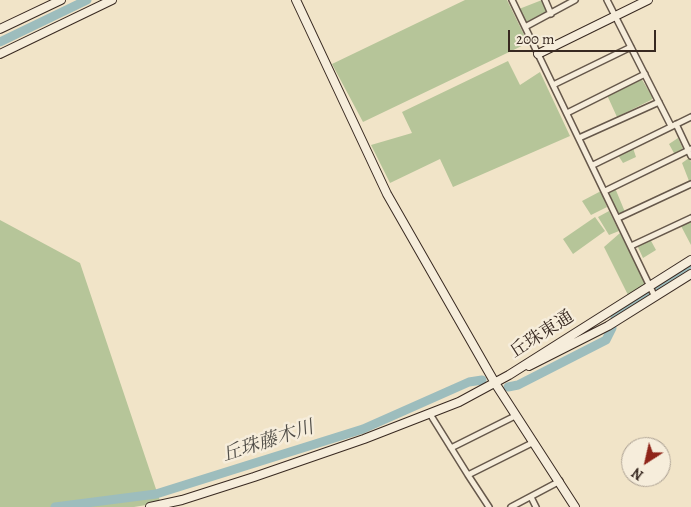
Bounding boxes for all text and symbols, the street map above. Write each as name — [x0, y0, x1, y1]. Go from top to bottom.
scale bar — [511, 20, 658, 52]
text: 200 m — [516, 29, 555, 49]
street label: 丘珠東通 — [506, 306, 578, 364]
water label: 丘珠藤木川 — [219, 416, 317, 468]
north arrow — [621, 437, 671, 487]
text: N — [628, 463, 647, 485]

